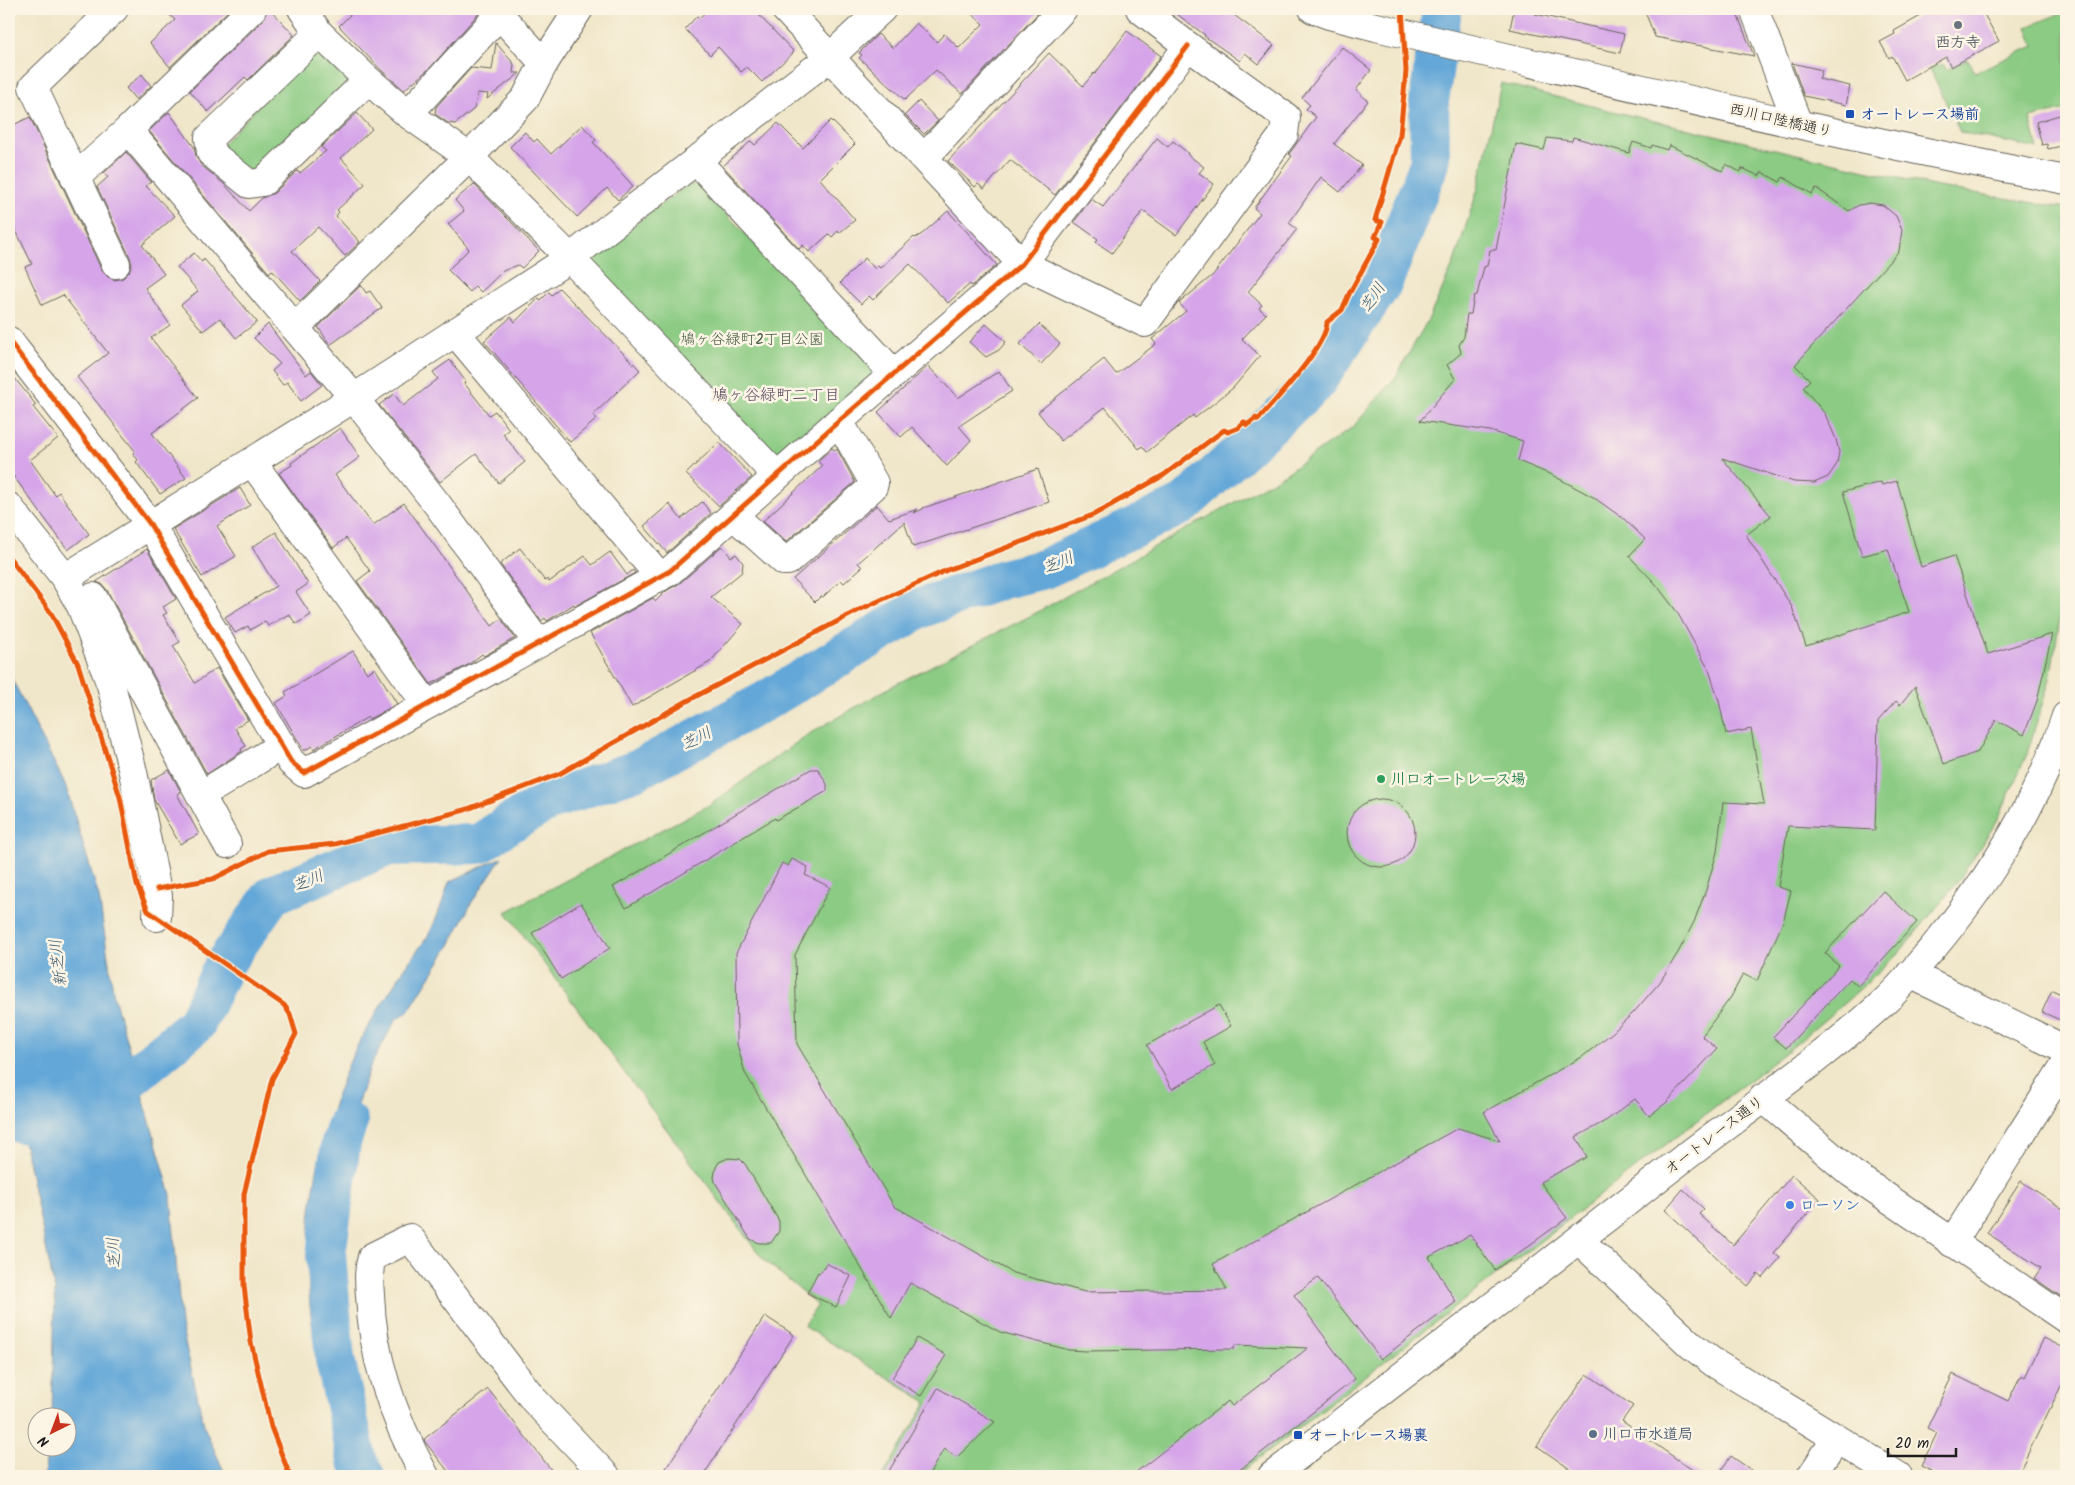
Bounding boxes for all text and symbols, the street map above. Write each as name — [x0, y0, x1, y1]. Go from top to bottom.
marker: 西方寺 — [1952, 19, 1964, 31]
place label: 西方寺 — [1935, 31, 1981, 55]
street label: 西川口陸橋通り — [1727, 97, 1835, 144]
place label: オートレース場前 — [1860, 103, 1980, 127]
marker: オートレース場前 — [1844, 108, 1856, 120]
water label: 芝川 — [1354, 278, 1392, 318]
park label: 鳩ヶ谷緑町2丁目公園 — [680, 328, 824, 352]
district label: 鳩ヶ谷緑町二丁目 — [712, 383, 840, 408]
water label: 芝川 — [1039, 546, 1078, 581]
water label: 芝川 — [677, 721, 717, 758]
place label: 川口オートレース場 — [1391, 768, 1526, 792]
marker: 川口オートレース場 — [1375, 773, 1387, 785]
water label: 芝川 — [289, 864, 328, 899]
water label: 新芝川 — [43, 937, 74, 988]
street label: オートレース通り — [1660, 1090, 1770, 1181]
place label: ローソン — [1800, 1194, 1860, 1218]
marker: ローソン — [1784, 1199, 1796, 1211]
water label: 芝川 — [101, 1236, 128, 1270]
north arrow — [28, 1408, 78, 1458]
place label: 川口市水道局 — [1603, 1423, 1693, 1447]
place label: オートレース場裏 — [1308, 1424, 1428, 1448]
scale bar — [1888, 1425, 1955, 1457]
marker: 川口市水道局 — [1587, 1428, 1599, 1440]
marker: オートレース場裏 — [1292, 1429, 1304, 1441]
text: N — [33, 1430, 55, 1452]
text: 20 m — [1895, 1432, 1929, 1456]

